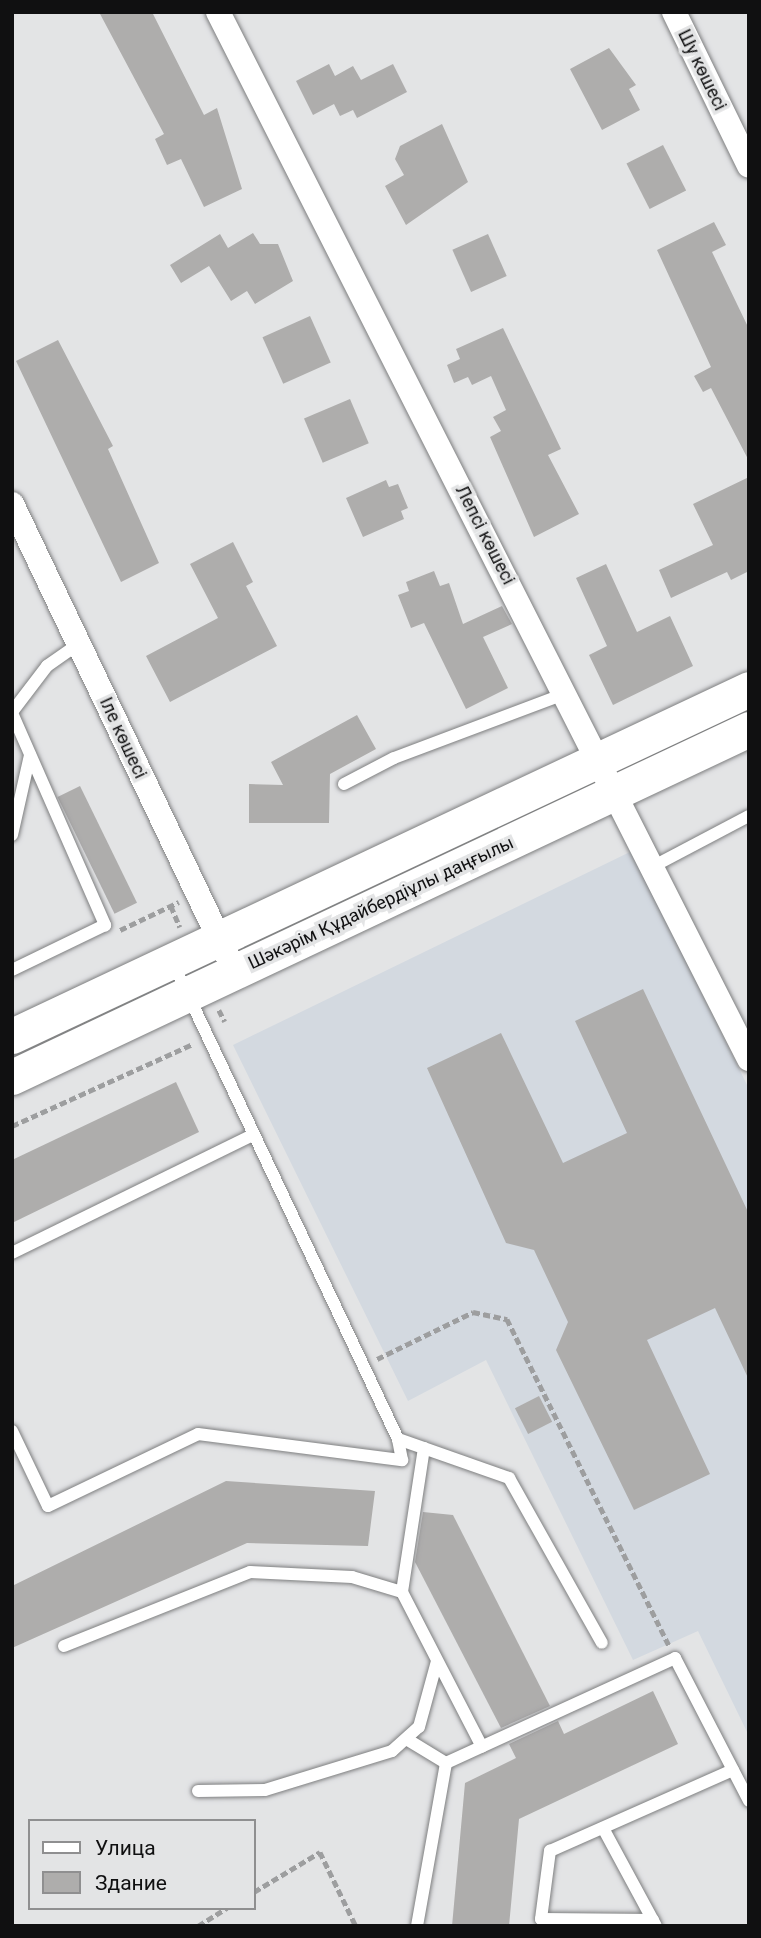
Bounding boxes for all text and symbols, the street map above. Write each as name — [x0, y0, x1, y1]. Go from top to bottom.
street label: Шу көшесі — [673, 26, 731, 114]
street label: Лепсі көшесі — [451, 482, 519, 588]
street label: Іле көшесі — [95, 694, 151, 782]
street label: Шәкәрім Құдайбердіұлы даңғылы — [245, 832, 517, 974]
legend — [28, 1819, 256, 1910]
text: Улица — [95, 1836, 156, 1860]
text: Здание — [95, 1871, 167, 1895]

